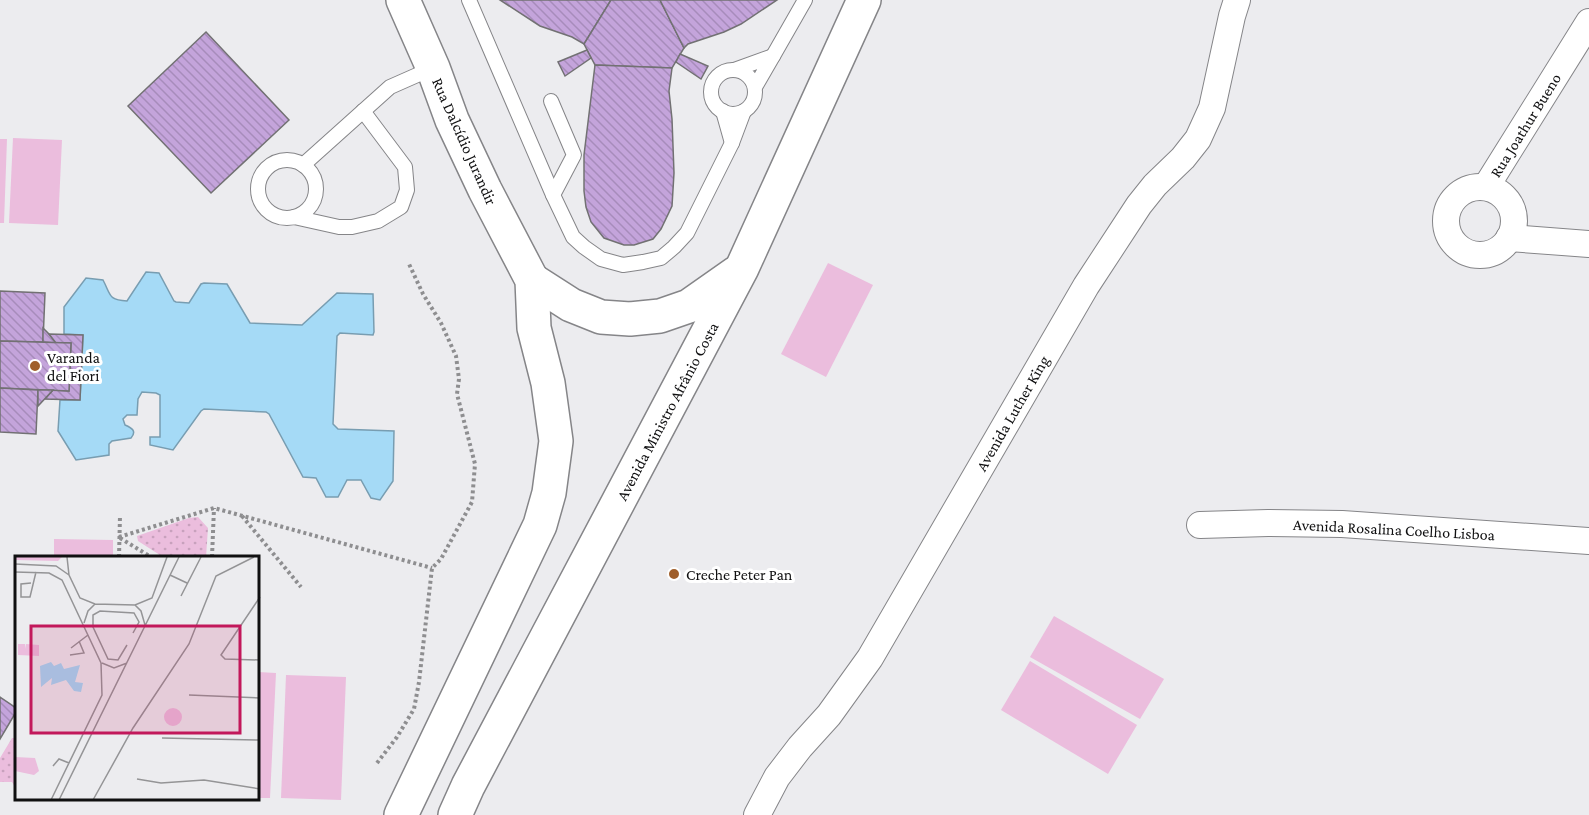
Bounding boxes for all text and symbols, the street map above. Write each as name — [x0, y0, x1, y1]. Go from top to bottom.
street label: Rua Joathur Bueno — [1487, 70, 1565, 181]
street label: Rua Dalcídio Jurandir — [428, 75, 500, 208]
street label: Avenida Ministro Afrânio Costa — [613, 319, 722, 503]
place label: Varanda del Fiori — [47, 349, 101, 384]
street label: Avenida Luther King — [972, 352, 1053, 474]
marker: Varanda del Fiori — [28, 359, 42, 373]
street label: Avenida Rosalina Coelho Lisboa — [1293, 516, 1496, 543]
inset map — [15, 556, 260, 800]
place label: Creche Peter Pan — [686, 566, 793, 583]
marker: Creche Peter Pan — [667, 567, 681, 581]

